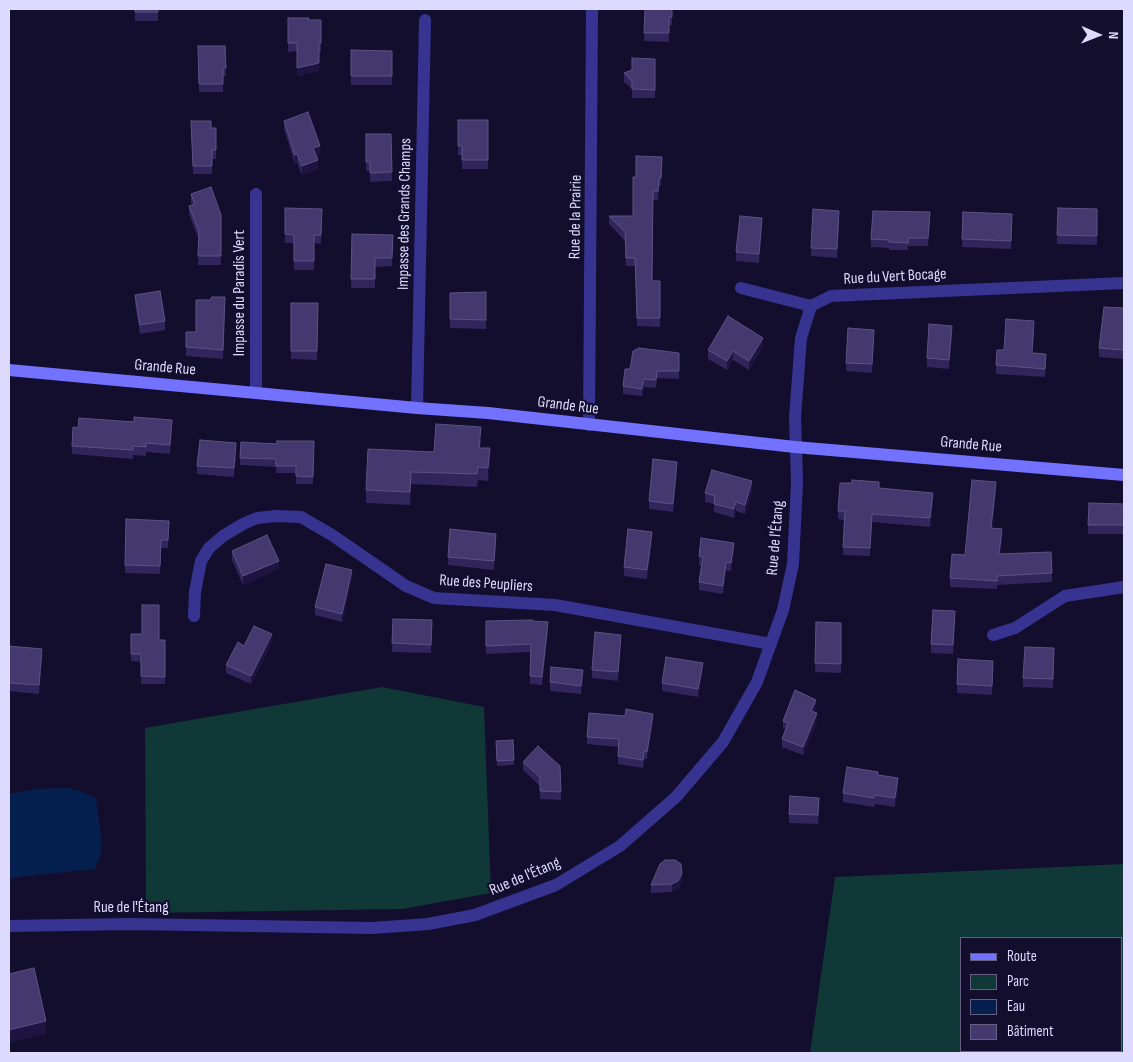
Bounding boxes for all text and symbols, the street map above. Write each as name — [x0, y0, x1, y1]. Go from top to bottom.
north arrow — [1073, 10, 1123, 60]
text: N — [1105, 31, 1122, 39]
street label: Impasse des Grands Champs — [394, 138, 416, 290]
street label: Rue de la Prairie — [566, 175, 586, 259]
street label: Impasse du Paradis Vert — [230, 230, 250, 356]
street label: Rue du Vert Bocage — [843, 265, 947, 289]
street label: Grande Rue — [134, 356, 196, 380]
street label: Grande Rue — [536, 393, 600, 419]
street label: Grande Rue — [940, 433, 1002, 457]
street label: Rue de l'Étang — [763, 500, 789, 576]
street label: Rue des Peupliers — [439, 571, 533, 597]
street label: Rue de l'Étang — [487, 854, 563, 900]
street label: Rue de l'Étang — [93, 898, 169, 918]
legend — [960, 937, 1123, 1052]
text: Route — [1007, 947, 1037, 966]
text: Parc — [1007, 972, 1029, 991]
text: Eau — [1007, 997, 1025, 1016]
text: Bâtiment — [1007, 1022, 1054, 1041]

